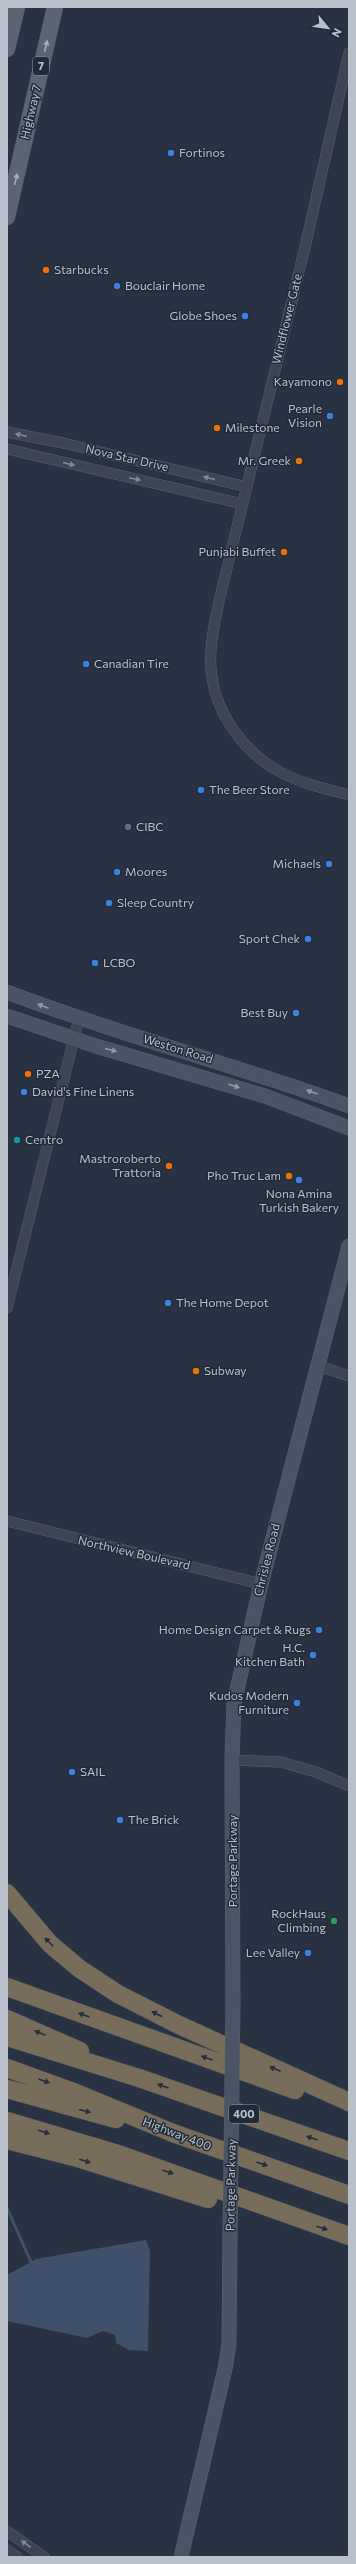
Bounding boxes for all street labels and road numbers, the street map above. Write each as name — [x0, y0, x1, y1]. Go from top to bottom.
road number: 7 — [33, 57, 49, 75]
street label: Highway 7 — [17, 83, 43, 141]
street label: Windflower Gate — [268, 272, 304, 366]
street label: Nova Star Drive — [84, 441, 170, 473]
street label: Weston Road — [142, 1031, 215, 1065]
street label: Chrislea Road — [250, 1522, 282, 1598]
street label: Northview Boulevard — [77, 1532, 192, 1572]
street label: Portage Parkway — [225, 1815, 239, 1907]
road number: 400 — [229, 2105, 259, 2123]
street label: Highway 400 — [141, 2114, 214, 2153]
street label: Portage Parkway — [222, 2139, 238, 2231]

